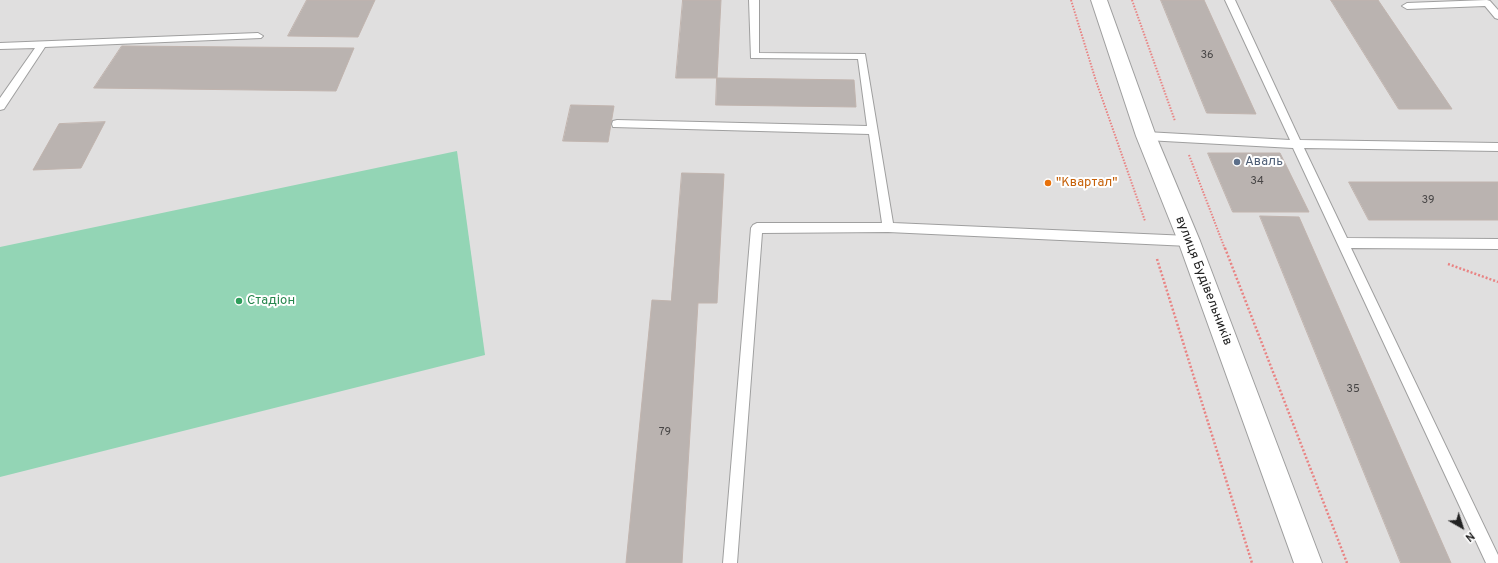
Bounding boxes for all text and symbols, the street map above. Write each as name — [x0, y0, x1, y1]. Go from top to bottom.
house number: 36 — [1200, 49, 1214, 63]
place label: Аваль — [1245, 154, 1283, 170]
marker: Аваль — [1232, 157, 1242, 167]
place label: "Квартал" — [1056, 175, 1118, 191]
house number: 34 — [1250, 175, 1264, 189]
marker: "Квартал" — [1043, 178, 1053, 188]
house number: 39 — [1422, 194, 1434, 208]
street label: вулиця Будівельників — [1171, 214, 1235, 348]
place label: Стадіон — [247, 293, 295, 309]
marker: Стадіон — [234, 296, 244, 306]
house number: 35 — [1346, 383, 1360, 397]
house number: 79 — [659, 426, 671, 440]
north arrow — [1442, 507, 1482, 547]
text: N — [1462, 528, 1477, 544]

